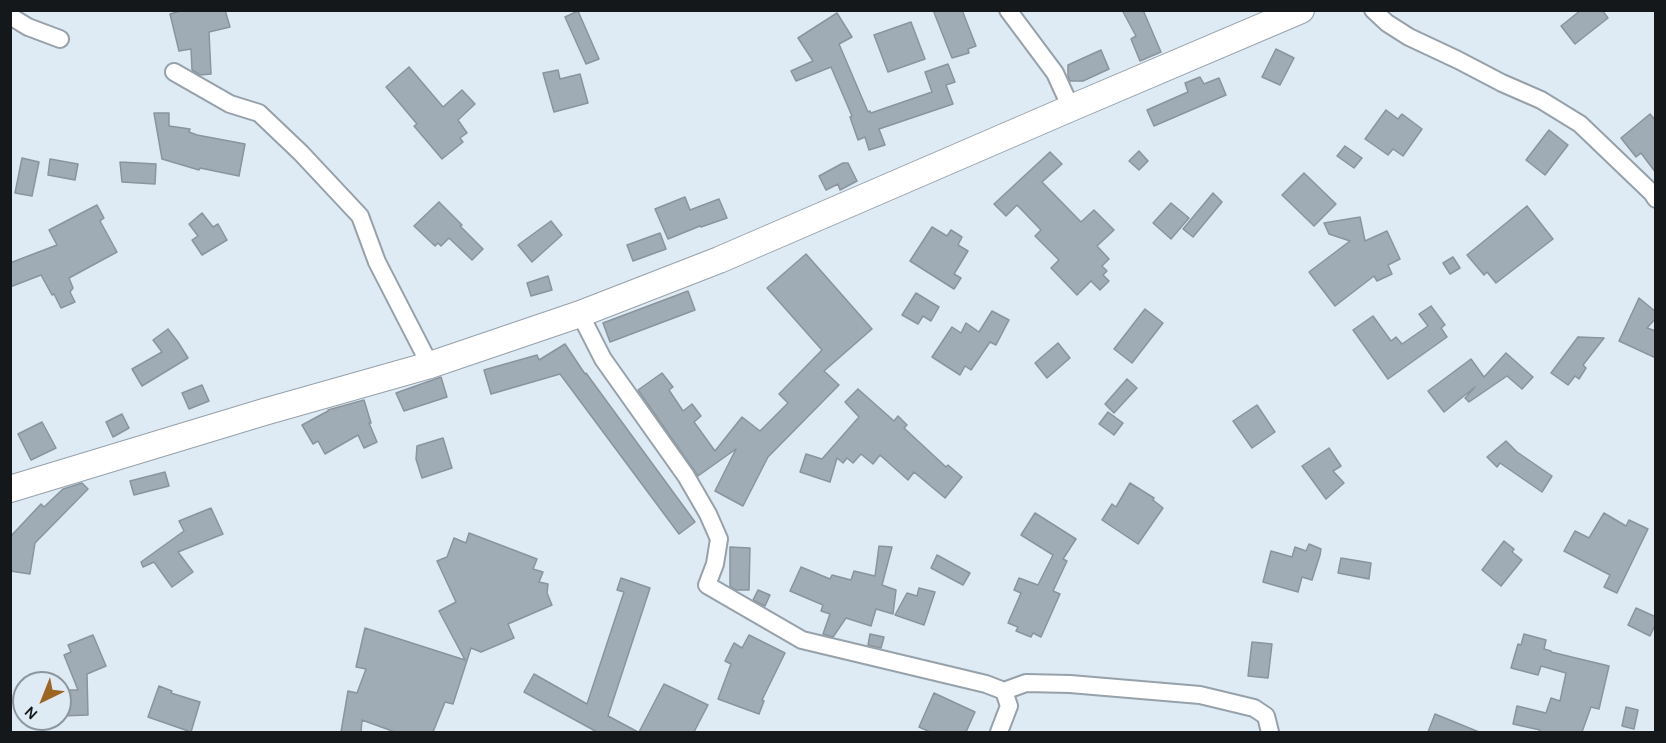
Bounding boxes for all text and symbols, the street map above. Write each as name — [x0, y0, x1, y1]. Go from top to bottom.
north arrow — [12, 671, 72, 731]
text: N — [20, 702, 41, 724]

